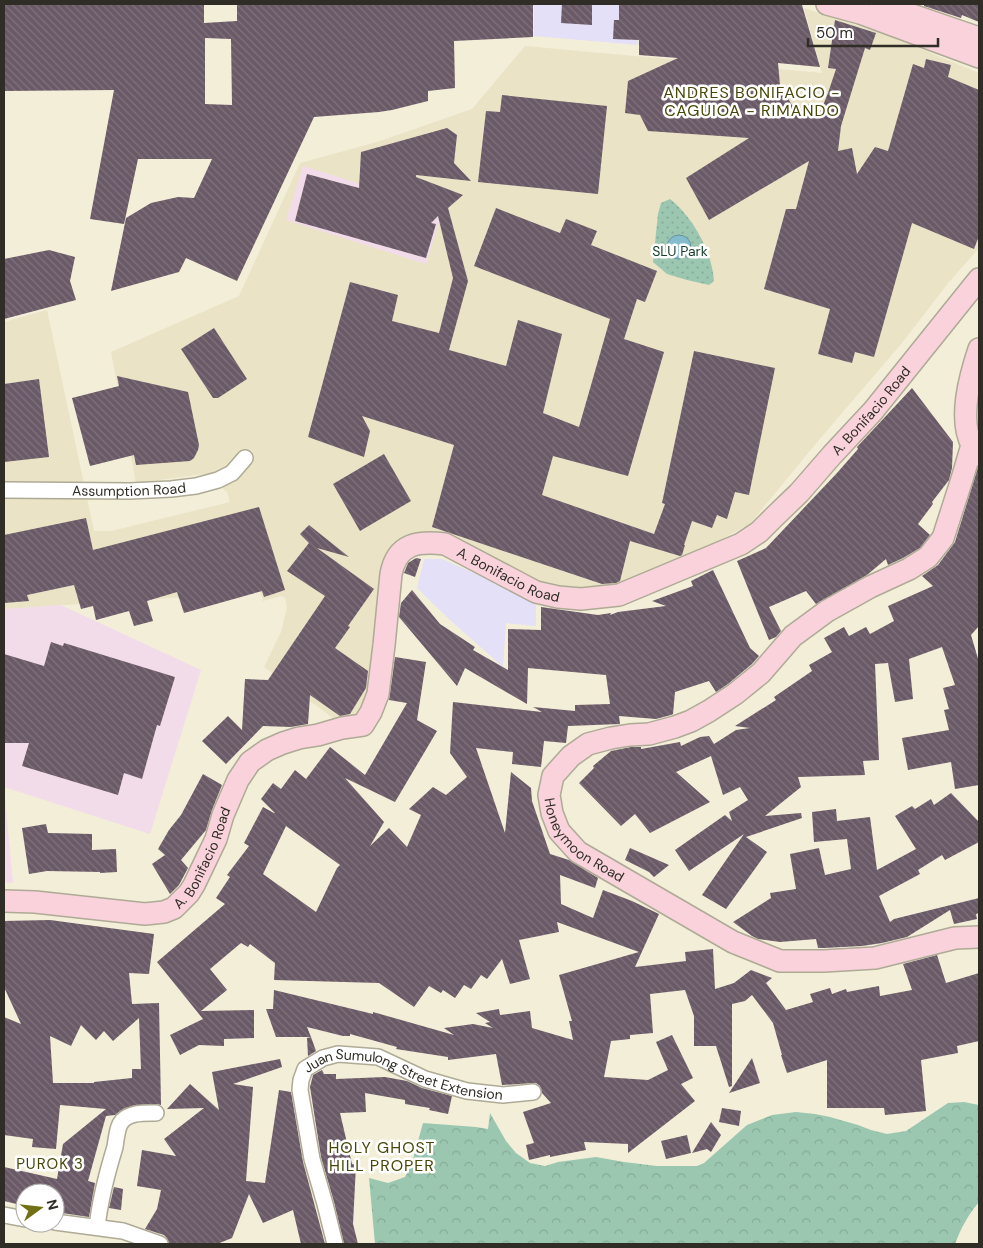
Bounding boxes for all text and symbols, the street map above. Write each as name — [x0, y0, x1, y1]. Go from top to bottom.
scale bar — [808, 15, 938, 47]
text: 50 m — [816, 23, 853, 43]
district label: ANDRES BONIFACIO - CAGUIOA - RIMANDO — [663, 82, 841, 121]
park label: SLU Park — [652, 242, 708, 260]
street label: A. Bonifacio Road — [827, 362, 914, 459]
street label: Assumption Road — [72, 478, 187, 500]
street label: A. Bonifacio Road — [454, 543, 562, 606]
street label: Honeymoon Road — [541, 796, 627, 886]
street label: A. Bonifacio Road — [169, 804, 234, 913]
street label: Juan Sumulong Street Extension — [300, 1045, 504, 1104]
district label: HOLY GHOST HILL PROPER — [328, 1137, 436, 1176]
district label: PUROK 3 — [16, 1154, 84, 1174]
north arrow — [15, 1183, 65, 1233]
text: N — [43, 1197, 63, 1212]

